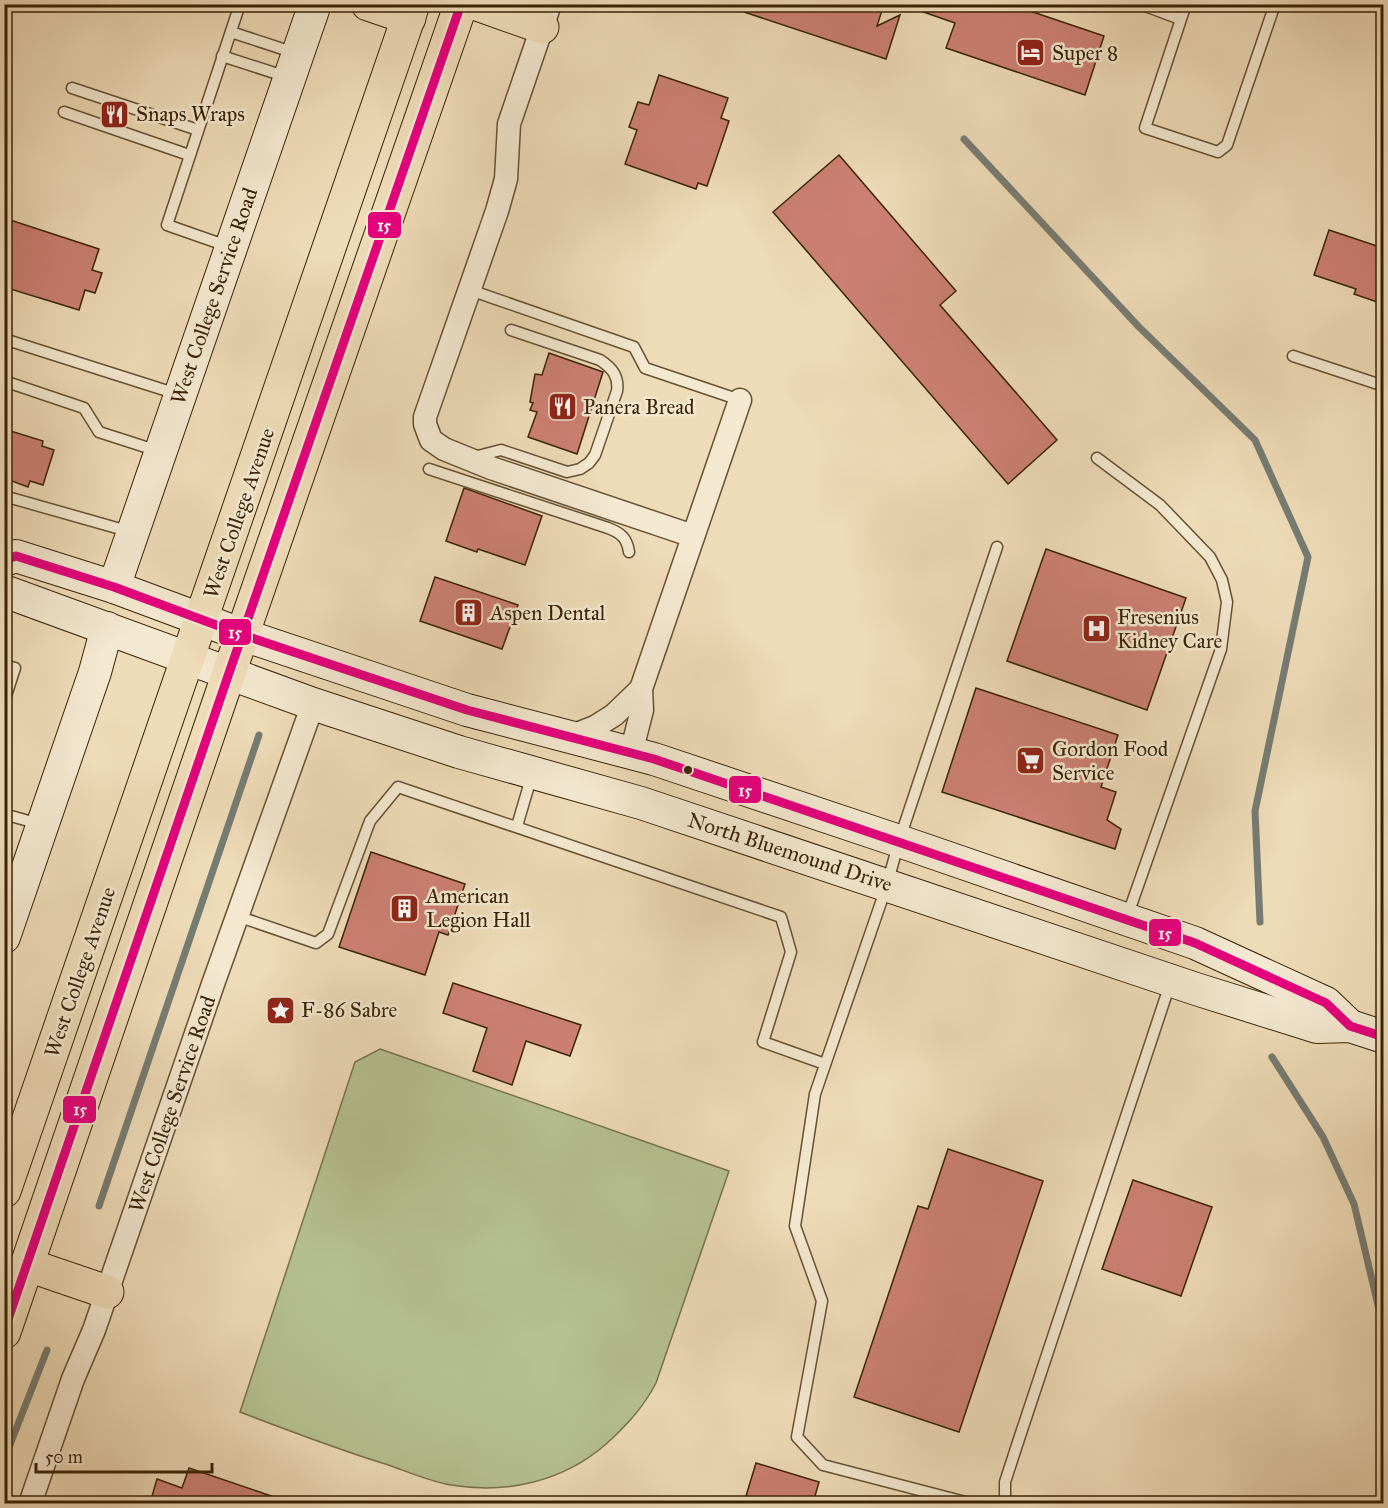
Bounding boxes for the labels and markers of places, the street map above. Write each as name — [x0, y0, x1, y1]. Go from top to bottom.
hotel icon: Super 8 — [1015, 37, 1047, 69]
place label: Super 8 — [1052, 40, 1118, 66]
restaurant icon: Snaps Wraps — [99, 98, 131, 130]
place label: Snaps Wraps — [136, 101, 245, 127]
restaurant icon: Panera Bread — [546, 391, 578, 423]
place label: Panera Bread — [583, 394, 695, 420]
building icon: Aspen Dental — [453, 597, 485, 629]
place label: Aspen Dental — [489, 600, 606, 626]
place label: Fresenius Kidney Care — [1117, 604, 1222, 654]
hospital icon: Fresenius Kidney Care — [1080, 613, 1112, 645]
place label: Gordon Food Service — [1052, 736, 1169, 786]
supermarket icon: Gordon Food Service — [1015, 745, 1047, 777]
unlabelled marker — [682, 764, 694, 776]
place label: American Legion Hall — [425, 883, 531, 933]
building icon: American Legion Hall — [389, 892, 421, 924]
place icon: F-86 Sabre — [264, 994, 296, 1026]
place label: F-86 Sabre — [301, 997, 398, 1023]

